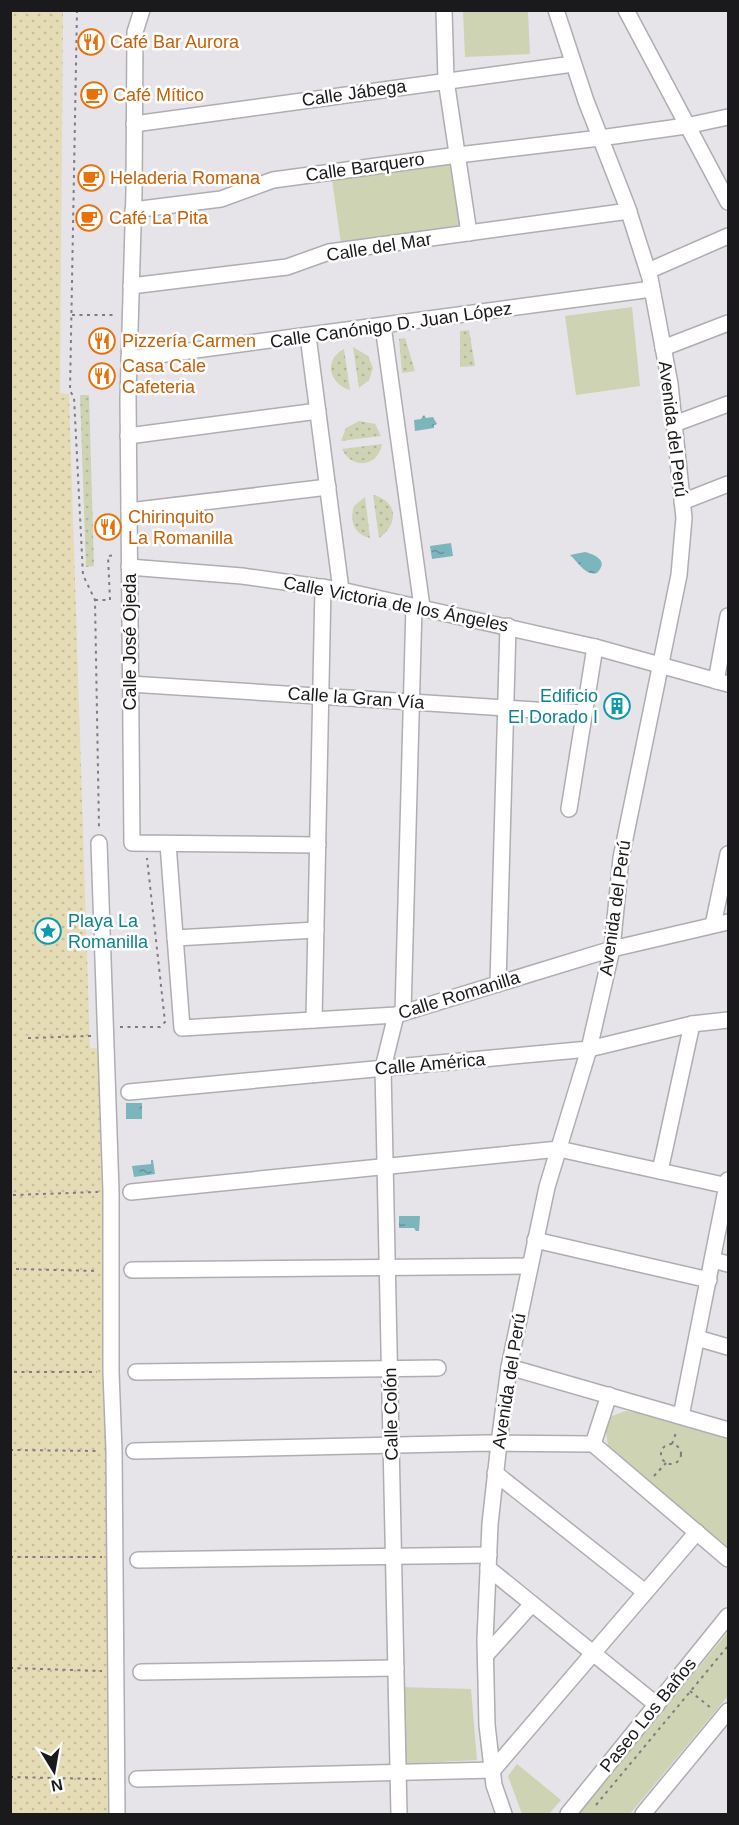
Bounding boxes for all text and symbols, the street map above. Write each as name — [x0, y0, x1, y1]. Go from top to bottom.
restaurant icon: Café Bar Aurora — [76, 27, 106, 57]
place label: Café Bar Aurora — [110, 32, 240, 52]
street label: Calle Jábega — [301, 76, 408, 110]
cafe icon: Café Mítico — [79, 80, 109, 110]
place label: Café Mítico — [113, 85, 204, 105]
street label: Calle Barquero — [304, 149, 426, 185]
cafe icon: Heladeria Romana — [76, 163, 106, 193]
place label: Heladeria Romana — [110, 168, 261, 188]
cafe icon: Café La Pita — [74, 203, 104, 233]
place label: Café La Pita — [109, 208, 209, 228]
street label: Calle del Mar — [325, 229, 433, 265]
street label: Calle Canónigo D. Juan López — [269, 298, 513, 352]
restaurant icon: Pizzería Carmen — [87, 326, 117, 356]
place label: Pizzería Carmen — [122, 331, 256, 351]
place label: Casa Cale Cafeteria — [122, 356, 206, 397]
street label: Avenida del Perú — [655, 360, 691, 498]
restaurant icon: Casa Cale Cafeteria — [87, 361, 117, 391]
place label: Chirinquito La Romanilla — [128, 507, 234, 548]
restaurant icon: Chirinquito La Romanilla — [93, 512, 123, 542]
street label: Calle José Ojeda — [120, 572, 140, 711]
street label: Calle Victoria de los Ángeles — [282, 572, 510, 636]
street label: Calle la Gran Vía — [287, 683, 426, 713]
place label: Edificio El Dorado I — [508, 686, 598, 727]
building icon: Edificio El Dorado I — [602, 691, 632, 721]
street label: Avenida del Perú — [596, 839, 634, 977]
place label: Playa La Romanilla — [68, 911, 149, 952]
place icon: Playa La Romanilla — [33, 916, 63, 946]
street label: Calle Romanilla — [396, 967, 523, 1023]
street label: Calle América — [374, 1049, 487, 1079]
street label: Avenida del Perú — [488, 1312, 530, 1450]
street label: Calle Colón — [380, 1367, 402, 1461]
street label: Paseo Los Baños — [596, 1654, 700, 1776]
north arrow — [24, 1741, 84, 1801]
text: N — [49, 1776, 64, 1795]

